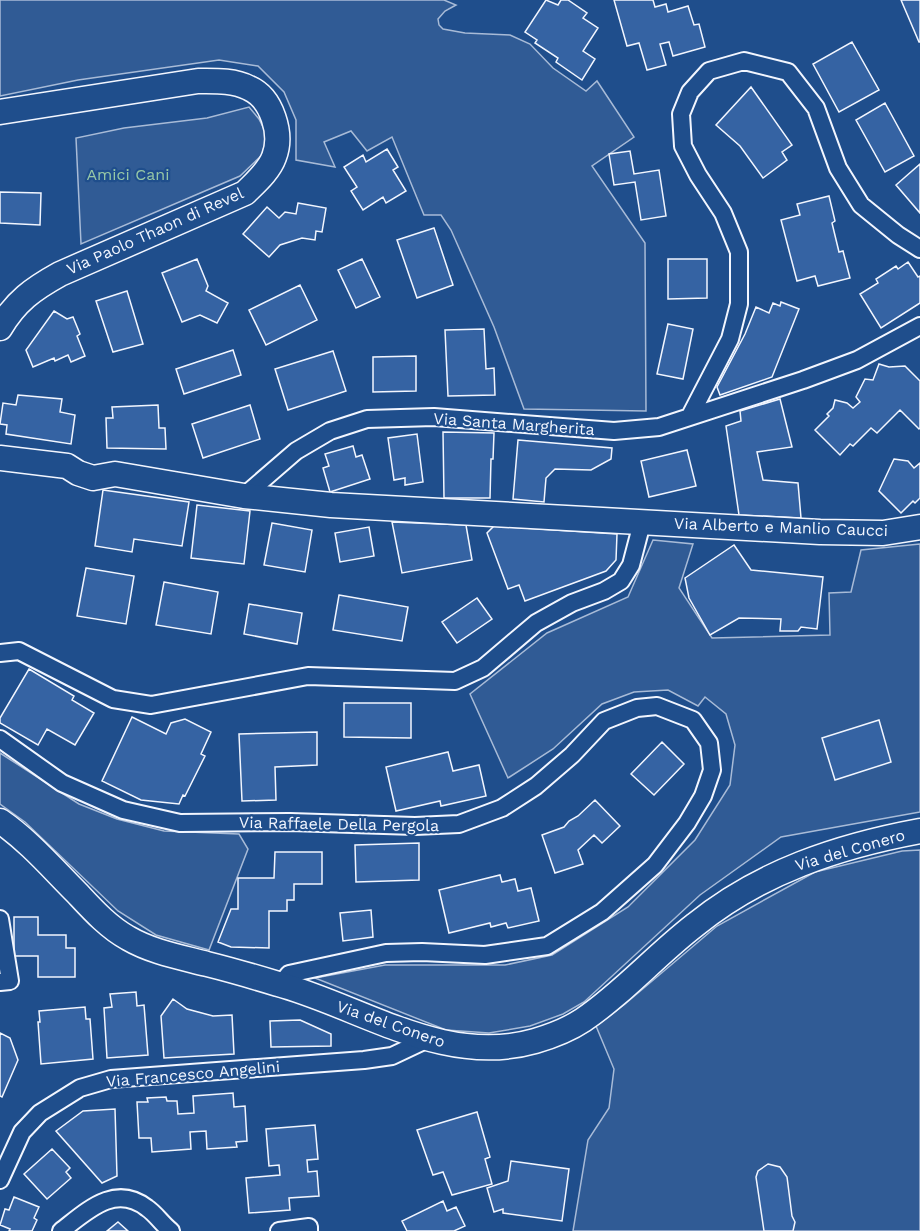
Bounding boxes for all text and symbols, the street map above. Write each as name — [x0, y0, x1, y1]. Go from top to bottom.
park label: Amici Cani — [87, 165, 169, 184]
street label: Via Paolo Thaon di Revel — [64, 183, 246, 279]
street label: Via Santa Margherita — [433, 409, 595, 439]
street label: Via Alberto e Manlio Caucci — [674, 514, 888, 540]
street label: Via Raffaele Della Pergola — [239, 813, 439, 835]
street label: Via del Conero — [793, 825, 907, 875]
street label: Via del Conero — [334, 997, 448, 1051]
street label: Via Francesco Angelini — [105, 1057, 281, 1091]

